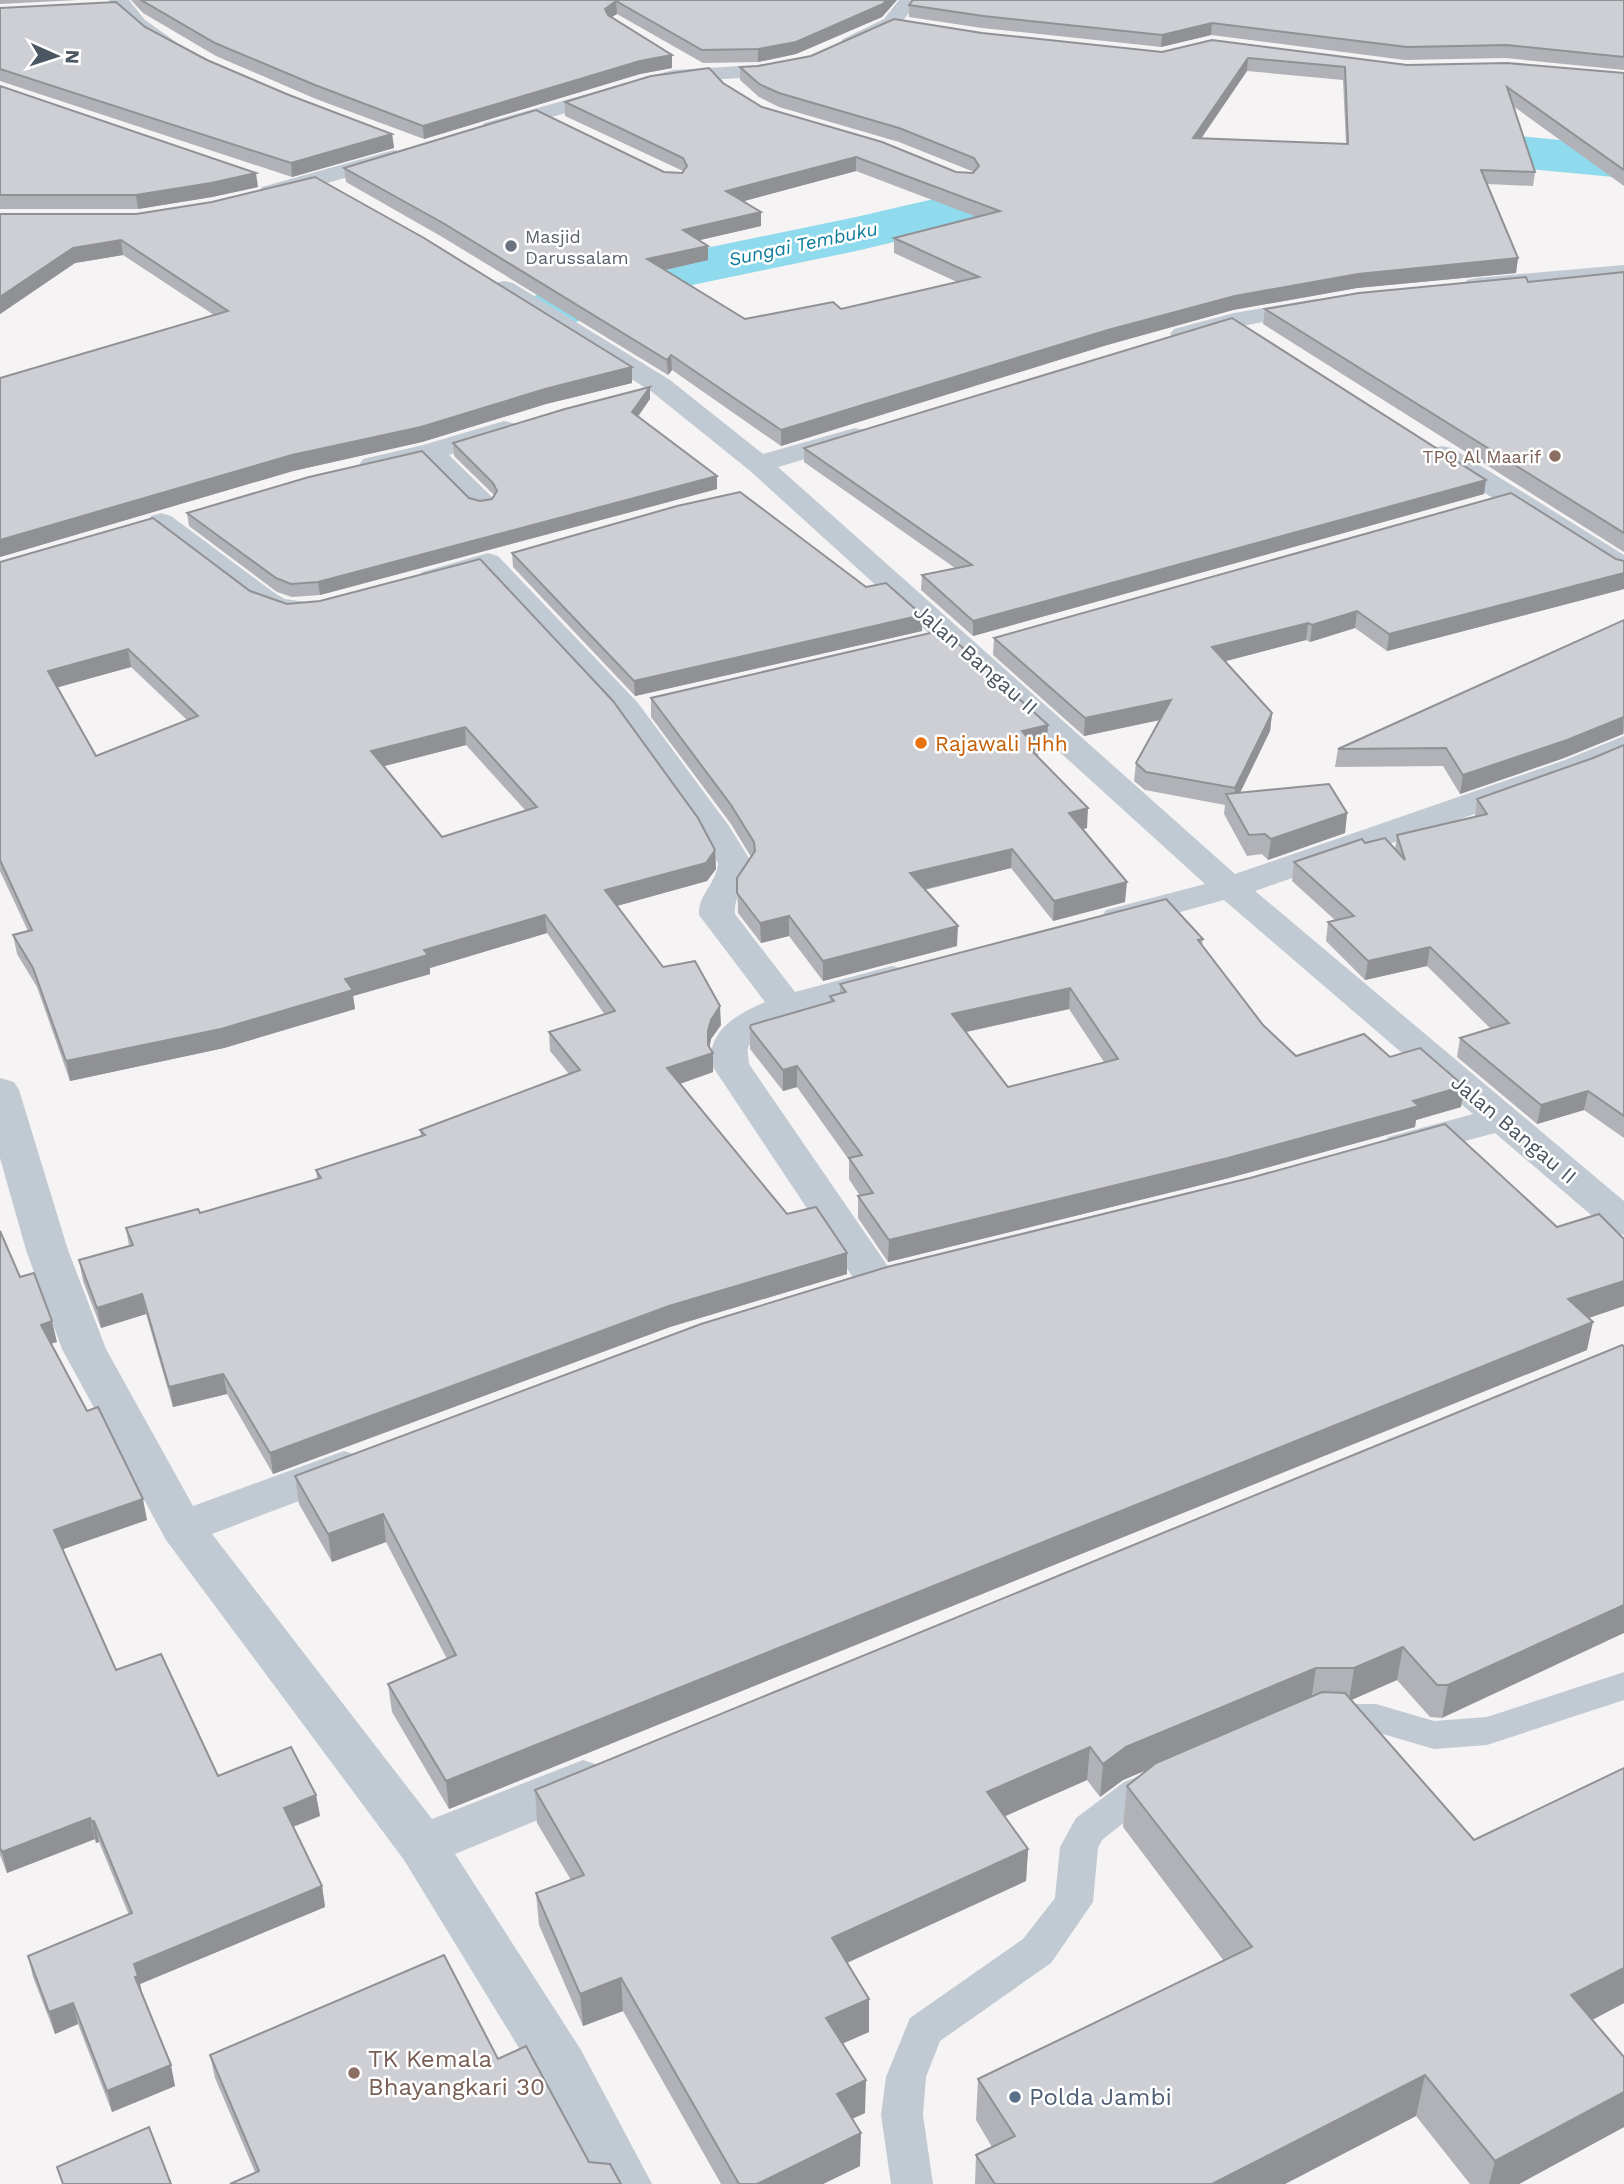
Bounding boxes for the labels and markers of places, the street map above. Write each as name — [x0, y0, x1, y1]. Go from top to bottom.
place label: Masjid Darussalam — [525, 226, 629, 268]
marker: Masjid Darussalam — [503, 238, 519, 254]
place label: TPQ Al Maarif — [1423, 446, 1541, 467]
marker: TPQ Al Maarif — [1547, 448, 1563, 464]
place label: Rajawali Hhh — [935, 731, 1068, 756]
marker: Rajawali Hhh — [913, 735, 929, 751]
place label: TK Kemala Bhayangkari 30 — [368, 2045, 545, 2101]
marker: TK Kemala Bhayangkari 30 — [346, 2065, 362, 2081]
place label: Polda Jambi — [1029, 2083, 1172, 2111]
marker: Polda Jambi — [1007, 2089, 1023, 2105]

